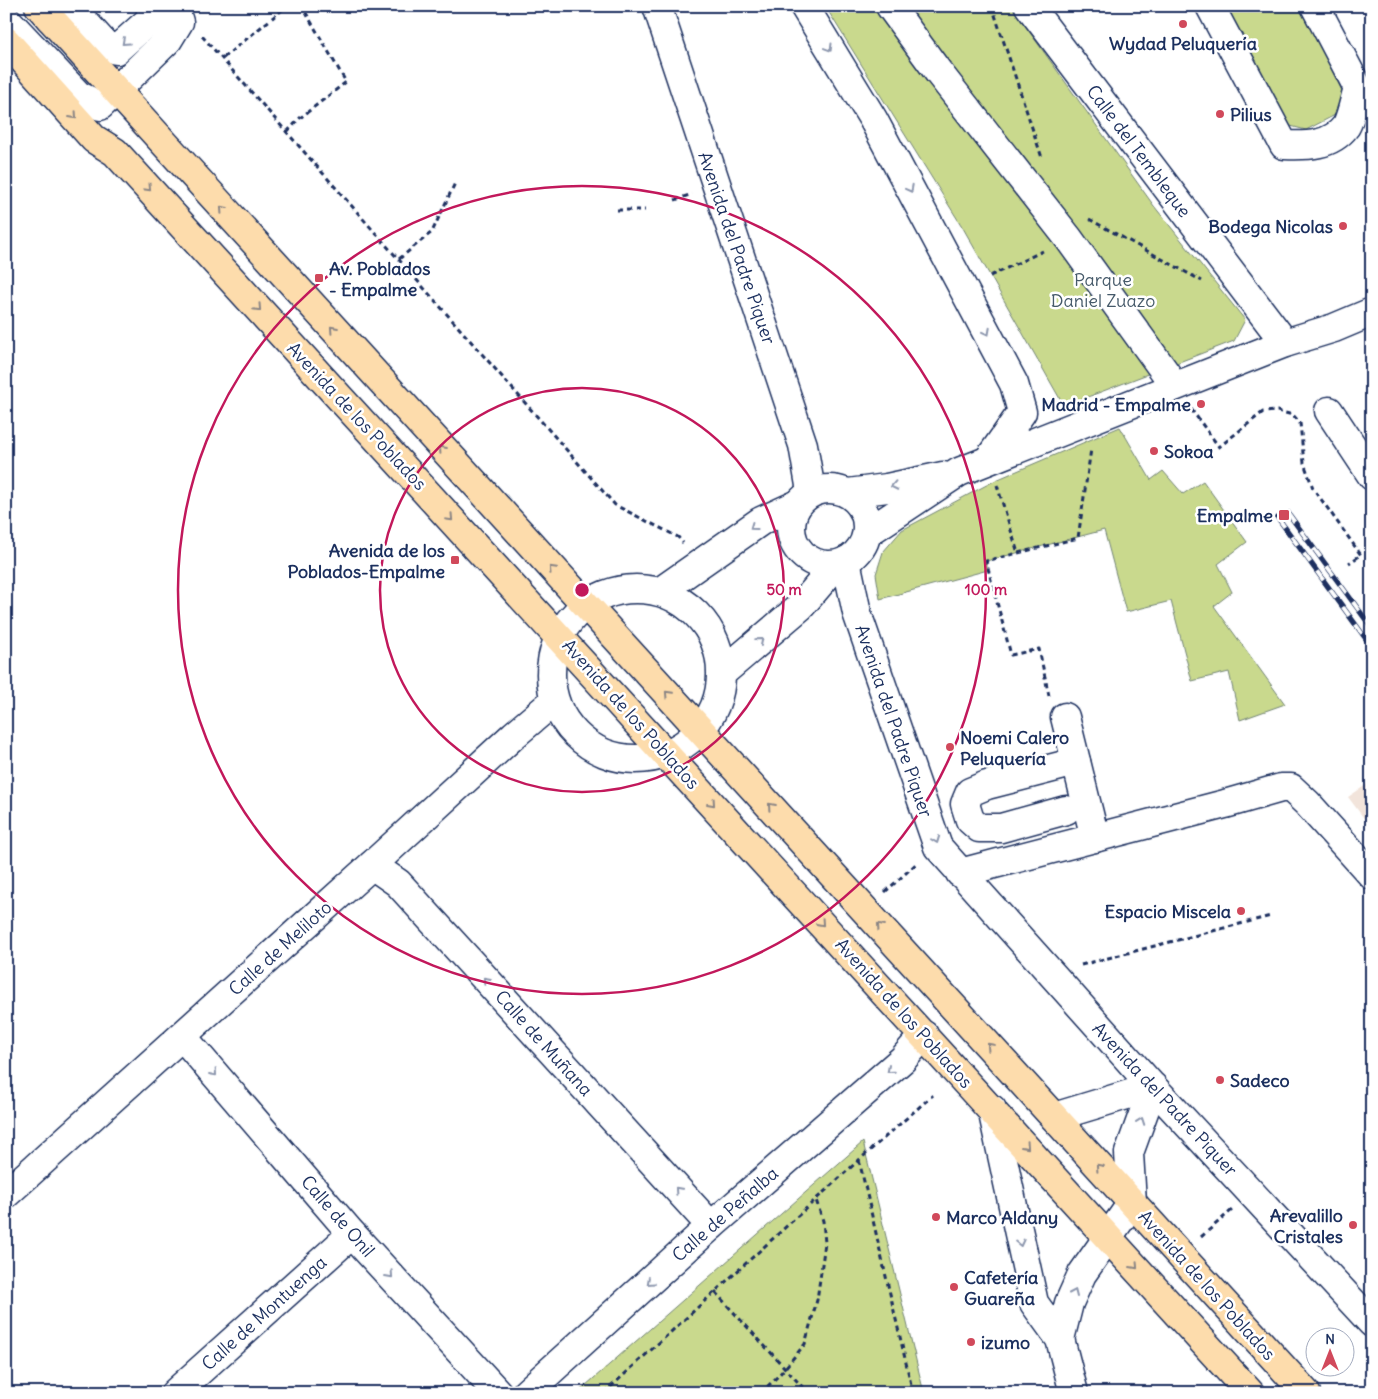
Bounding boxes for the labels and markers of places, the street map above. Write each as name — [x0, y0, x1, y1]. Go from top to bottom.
marker: Wydad Peluquería — [1177, 18, 1189, 30]
place label: Wydad Peluquería — [1109, 32, 1257, 55]
place label: Pilius — [1230, 103, 1272, 126]
marker: Pilius — [1214, 108, 1226, 120]
place label: Bodega Nicolas — [1208, 215, 1333, 238]
marker: Bodega Nicolas — [1337, 220, 1349, 232]
place label: Av. Poblados - Empalme — [329, 257, 430, 301]
marker: Av. Poblados - Empalme — [313, 272, 325, 284]
place label: Madrid - Empalme — [1041, 393, 1191, 416]
marker: Madrid - Empalme — [1195, 398, 1207, 410]
place label: Sokoa — [1164, 440, 1214, 463]
marker: Sokoa — [1148, 445, 1160, 457]
place label: Empalme — [1197, 504, 1273, 527]
marker: Empalme — [1277, 508, 1291, 522]
place label: Avenida de los Poblados-Empalme — [288, 539, 445, 583]
marker: Avenida de los Poblados-Empalme — [449, 554, 461, 566]
centre of rings — [573, 581, 591, 599]
place label: Noemi Calero Peluquería — [960, 726, 1069, 770]
marker: Noemi Calero Peluquería — [944, 741, 956, 753]
place label: Espacio Miscela — [1105, 900, 1231, 923]
marker: Espacio Miscela — [1235, 905, 1247, 917]
place label: Sadeco — [1230, 1069, 1290, 1092]
marker: Sadeco — [1214, 1074, 1226, 1086]
place label: Arevalillo Cristales — [1270, 1204, 1343, 1248]
place label: Marco Aldany — [946, 1206, 1058, 1229]
marker: Marco Aldany — [930, 1211, 942, 1223]
marker: Arevalillo Cristales — [1347, 1219, 1359, 1231]
place label: Cafetería Guareña — [964, 1266, 1038, 1310]
marker: Cafetería Guareña — [948, 1281, 960, 1293]
place label: izumo — [981, 1331, 1030, 1354]
marker: izumo — [965, 1336, 977, 1348]

